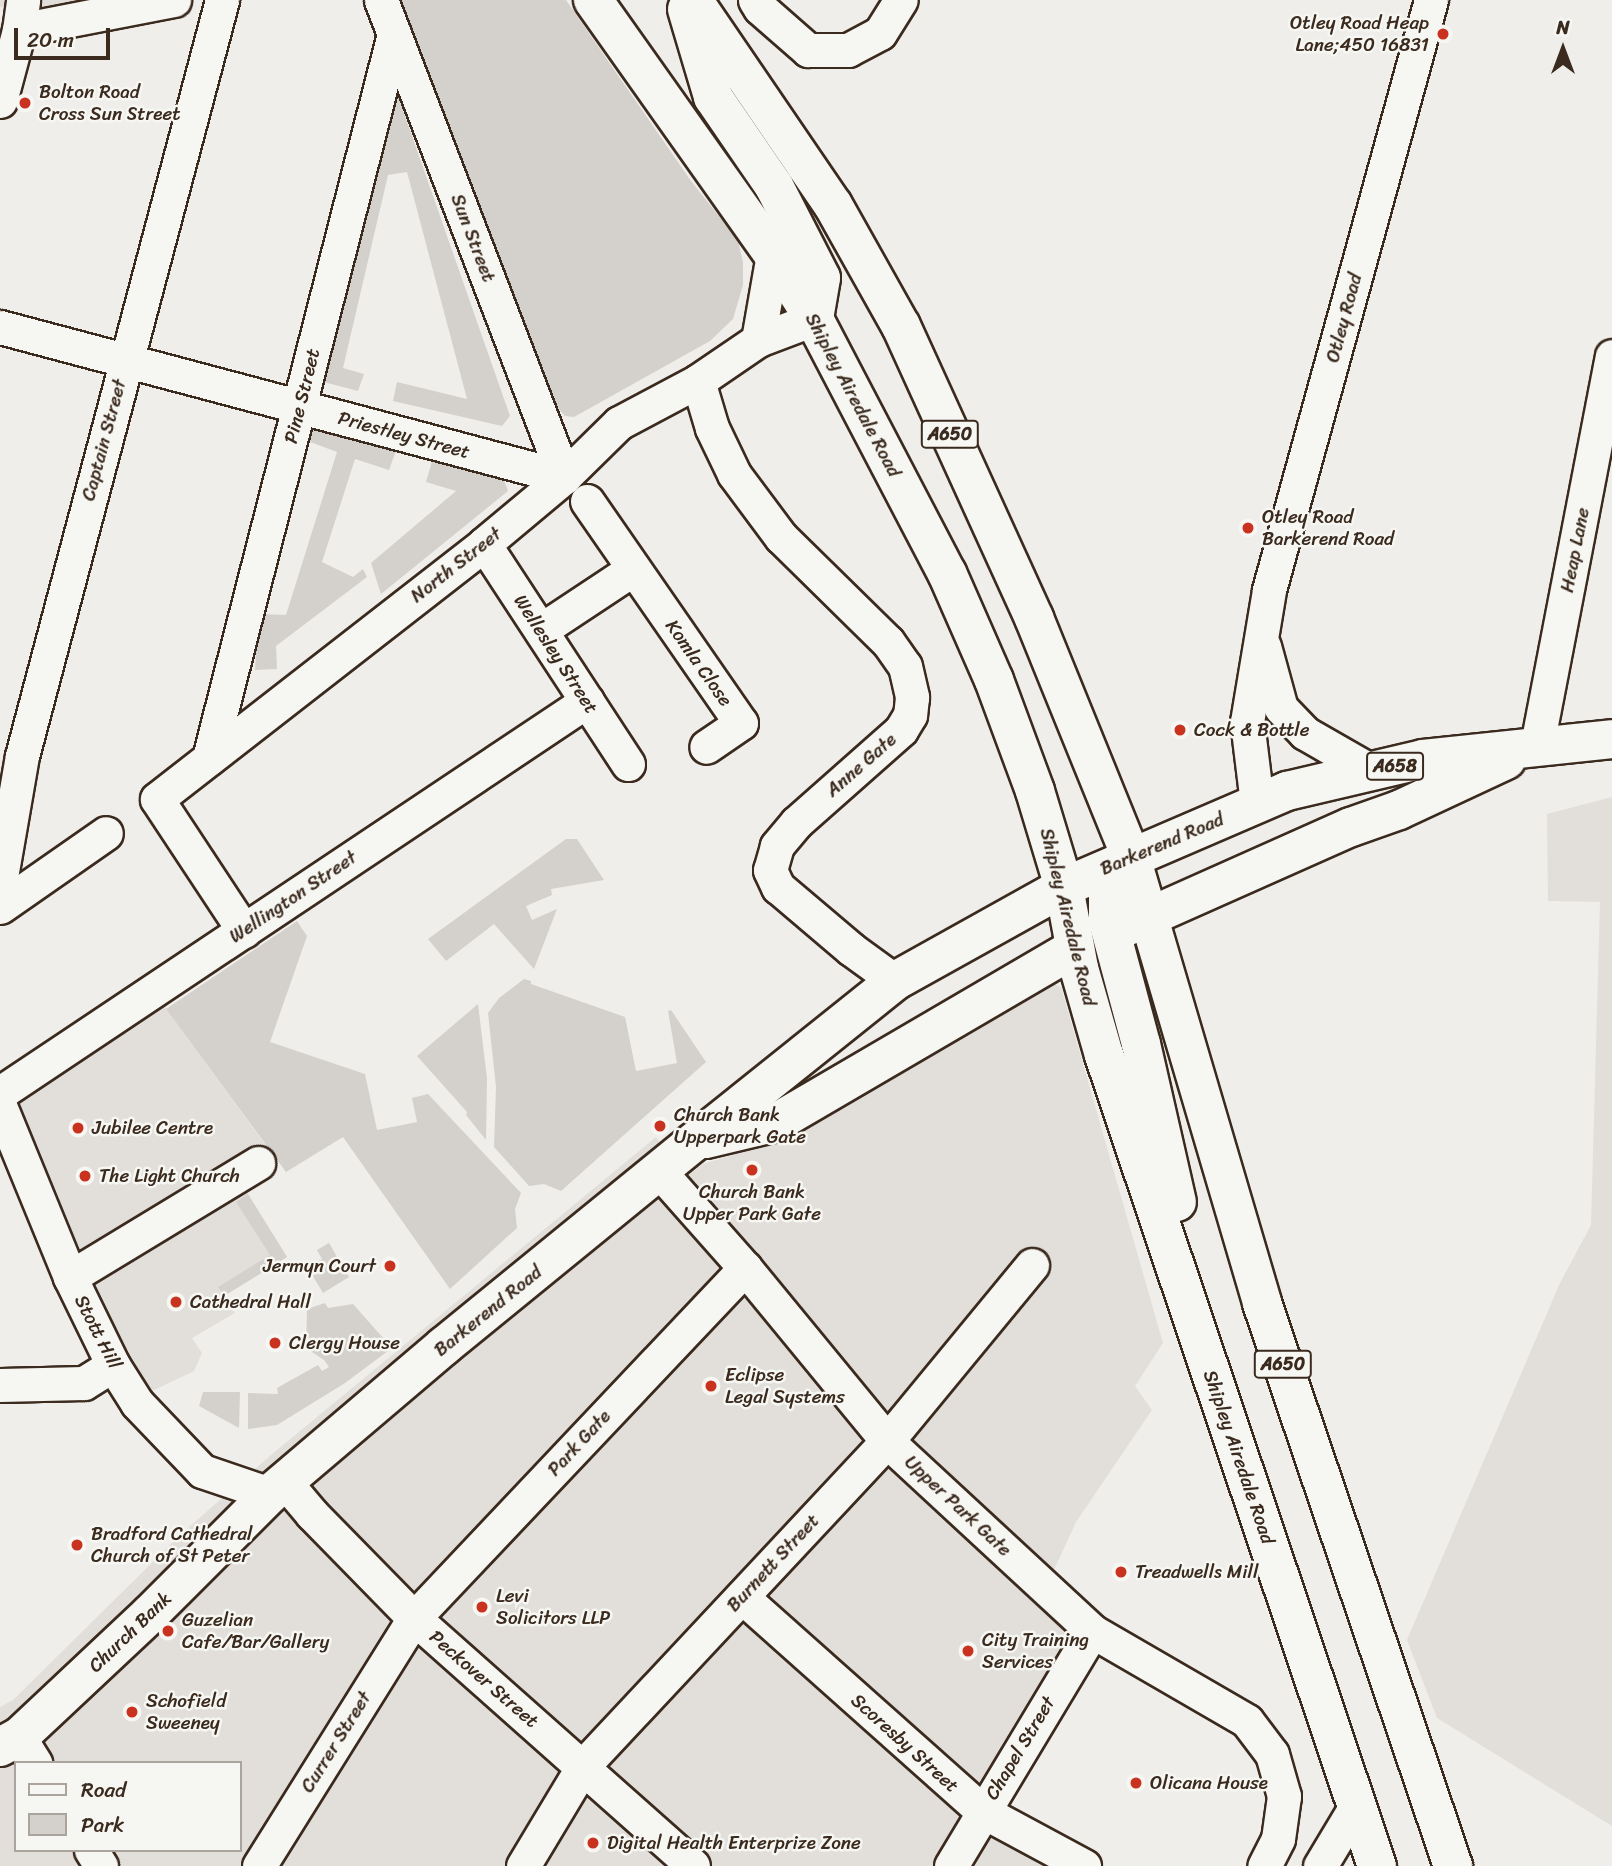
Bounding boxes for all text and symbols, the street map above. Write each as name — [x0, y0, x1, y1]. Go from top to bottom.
text: N — [1556, 11, 1570, 44]
place label: Otley Road Heap Lane;450 16831 — [1290, 12, 1429, 56]
scale bar — [18, 14, 114, 58]
north arrow — [1528, 14, 1598, 84]
text: 20 m — [27, 21, 74, 59]
marker: Otley Road Heap Lane;450 16831 — [1435, 26, 1451, 42]
place label: Bolton Road Cross Sun Street — [39, 81, 182, 125]
marker: Bolton Road Cross Sun Street — [17, 95, 33, 111]
street label: Sun Street — [446, 191, 500, 285]
street label: Otley Road — [1321, 271, 1367, 365]
street label: Shipley Airedale Road — [800, 309, 906, 481]
street label: Pine Street — [279, 346, 325, 446]
street label: Captain Street — [77, 377, 131, 503]
street label: Priestley Street — [336, 406, 472, 464]
road number: A650 — [920, 420, 980, 448]
place label: Otley Road Barkerend Road — [1262, 506, 1394, 550]
street label: Heap Lane — [1556, 506, 1594, 594]
marker: Otley Road Barkerend Road — [1240, 520, 1256, 536]
street label: North Street — [406, 522, 506, 608]
street label: Wellesley Street — [509, 590, 603, 718]
street label: Komla Close — [661, 615, 737, 711]
place label: Cock & Bottle — [1194, 719, 1310, 741]
marker: Cock & Bottle — [1172, 722, 1188, 738]
street label: Anne Gate — [821, 728, 901, 802]
road number: A658 — [1365, 752, 1425, 780]
street label: Barkerend Road — [1097, 808, 1227, 880]
street label: Shipley Airedale Road — [1035, 826, 1101, 1008]
street label: Wellington Street — [225, 846, 361, 948]
place label: Church Bank Upperpark Gate — [674, 1104, 806, 1148]
place label: Jubilee Centre — [92, 1117, 214, 1139]
marker: Church Bank Upperpark Gate — [652, 1118, 668, 1134]
marker: Jubilee Centre — [70, 1120, 86, 1136]
marker: Church Bank Upper Park Gate — [744, 1162, 760, 1178]
place label: The Light Church — [99, 1165, 240, 1187]
marker: The Light Church — [77, 1168, 93, 1184]
place label: Church Bank Upper Park Gate — [683, 1181, 821, 1225]
place label: Jermyn Court — [262, 1255, 376, 1277]
marker: Jermyn Court — [382, 1258, 398, 1274]
street label: Barkerend Road — [430, 1261, 546, 1361]
street label: Stott Hill — [70, 1291, 126, 1373]
place label: Cathedral Hall — [190, 1291, 311, 1313]
marker: Cathedral Hall — [168, 1294, 184, 1310]
place label: Clergy House — [289, 1332, 399, 1354]
marker: Clergy House — [267, 1335, 283, 1351]
road number: A650 — [1253, 1350, 1313, 1378]
place label: Eclipse Legal Systems — [725, 1364, 844, 1408]
street label: Shipley Airedale Road — [1198, 1367, 1280, 1547]
marker: Eclipse Legal Systems — [703, 1378, 719, 1394]
street label: Park Gate — [542, 1405, 616, 1481]
street label: Upper Park Gate — [900, 1450, 1016, 1562]
street label: Burnett Street — [722, 1509, 824, 1617]
place label: Bradford Cathedral Church of St Peter — [91, 1523, 253, 1567]
marker: Bradford Cathedral Church of St Peter — [69, 1537, 85, 1553]
place label: Treadwells Mill — [1135, 1561, 1258, 1583]
marker: Treadwells Mill — [1113, 1564, 1129, 1580]
place label: Levi Solicitors LLP — [496, 1585, 610, 1629]
street label: Church Bank — [84, 1587, 176, 1677]
marker: Levi Solicitors LLP — [474, 1599, 490, 1615]
place label: Guzelian Cafe/Bar/Gallery — [182, 1609, 329, 1653]
marker: Guzelian Cafe/Bar/Gallery — [160, 1623, 176, 1639]
street label: Peckover Street — [425, 1626, 543, 1732]
place label: City Training Services — [982, 1629, 1089, 1673]
marker: City Training Services — [960, 1643, 976, 1659]
street label: Currer Street — [296, 1687, 376, 1797]
street label: Scoresby Street — [847, 1689, 963, 1797]
place label: Schofield Sweeney — [146, 1690, 226, 1734]
street label: Chapel Street — [980, 1692, 1060, 1804]
marker: Schofield Sweeney — [124, 1704, 140, 1720]
legend — [14, 1761, 242, 1852]
text: Road — [81, 1771, 126, 1809]
place label: Olicana House — [1150, 1772, 1268, 1794]
marker: Olicana House — [1128, 1775, 1144, 1791]
text: Park — [81, 1806, 124, 1844]
place label: Digital Health Enterprize Zone — [607, 1832, 861, 1854]
marker: Digital Health Enterprize Zone — [585, 1835, 601, 1851]

